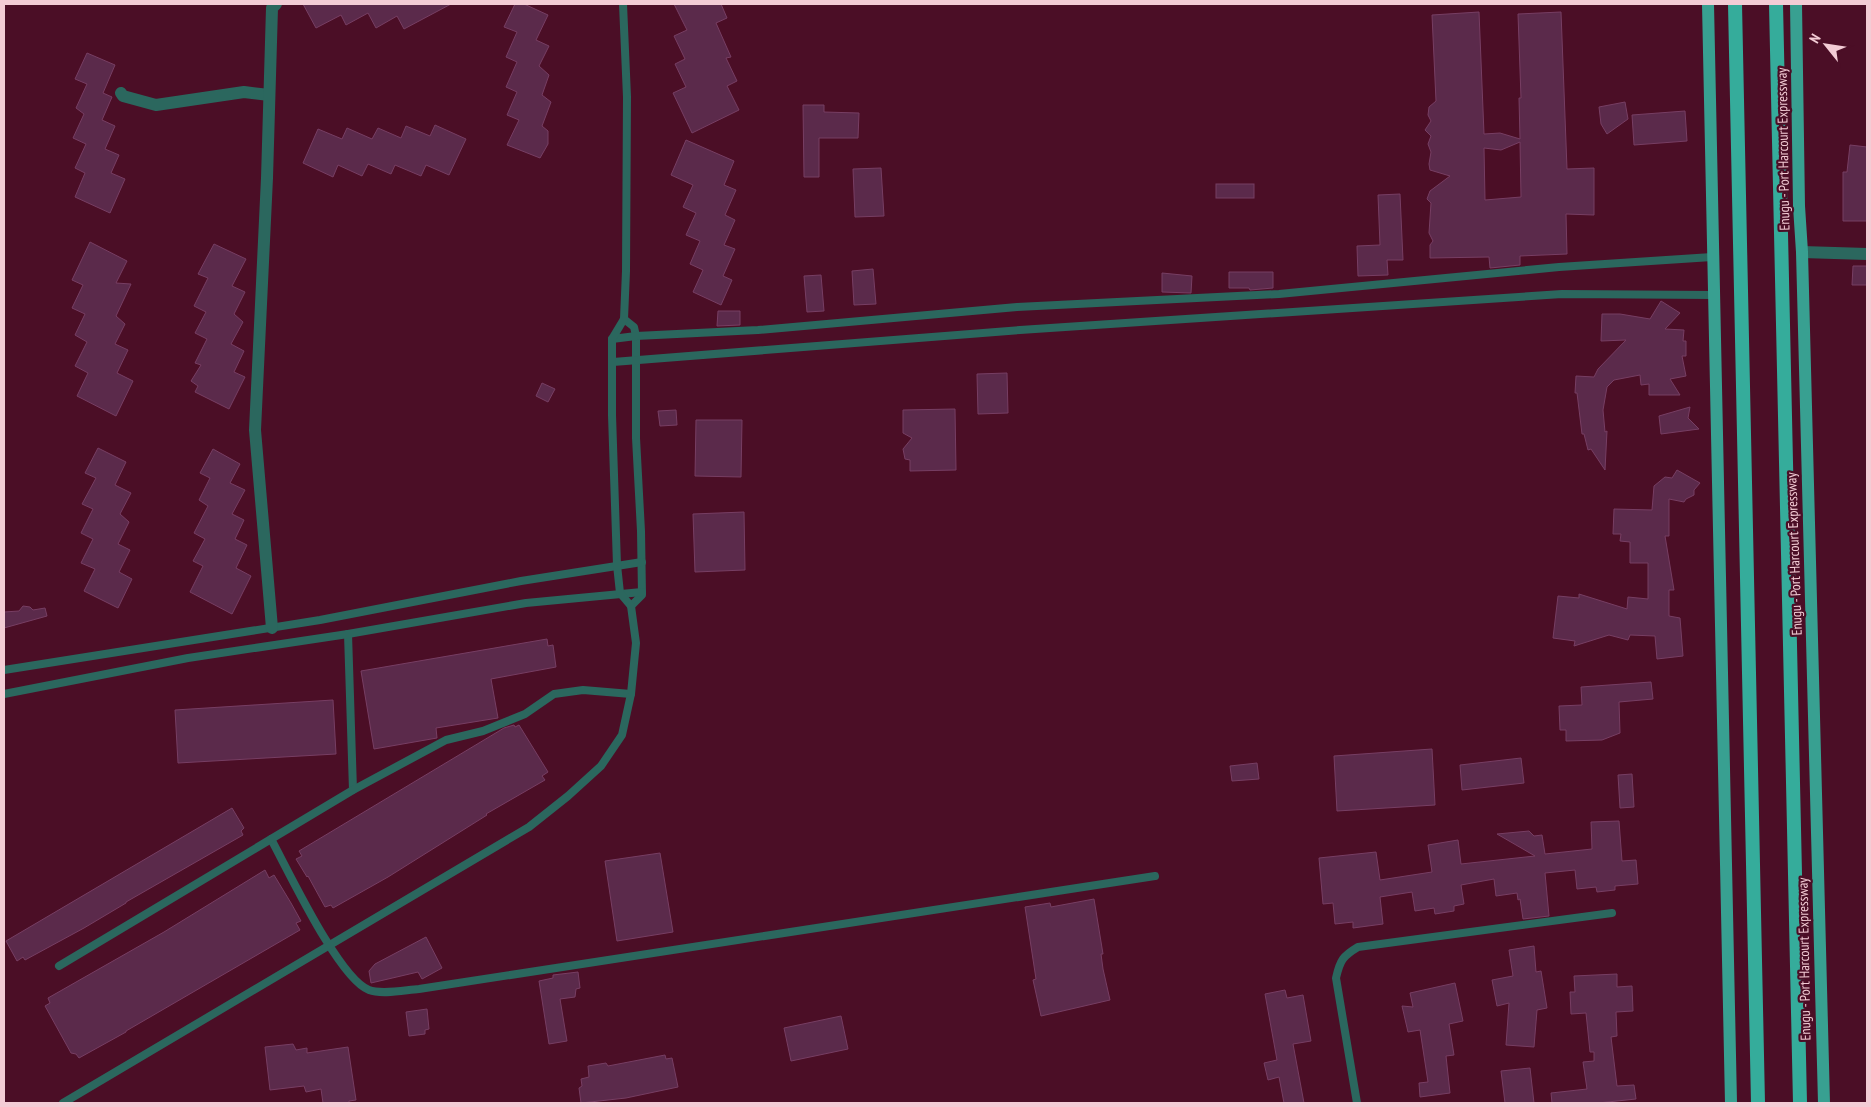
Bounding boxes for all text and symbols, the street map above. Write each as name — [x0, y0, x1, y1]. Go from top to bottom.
north arrow — [1801, 20, 1851, 70]
text: N — [1805, 31, 1824, 46]
street label: Enugu - Port Harcourt Expressway — [1773, 67, 1793, 231]
street label: Enugu - Port Harcourt Expressway — [1782, 471, 1806, 636]
street label: Enugu - Port Harcourt Expressway — [1794, 877, 1814, 1041]

